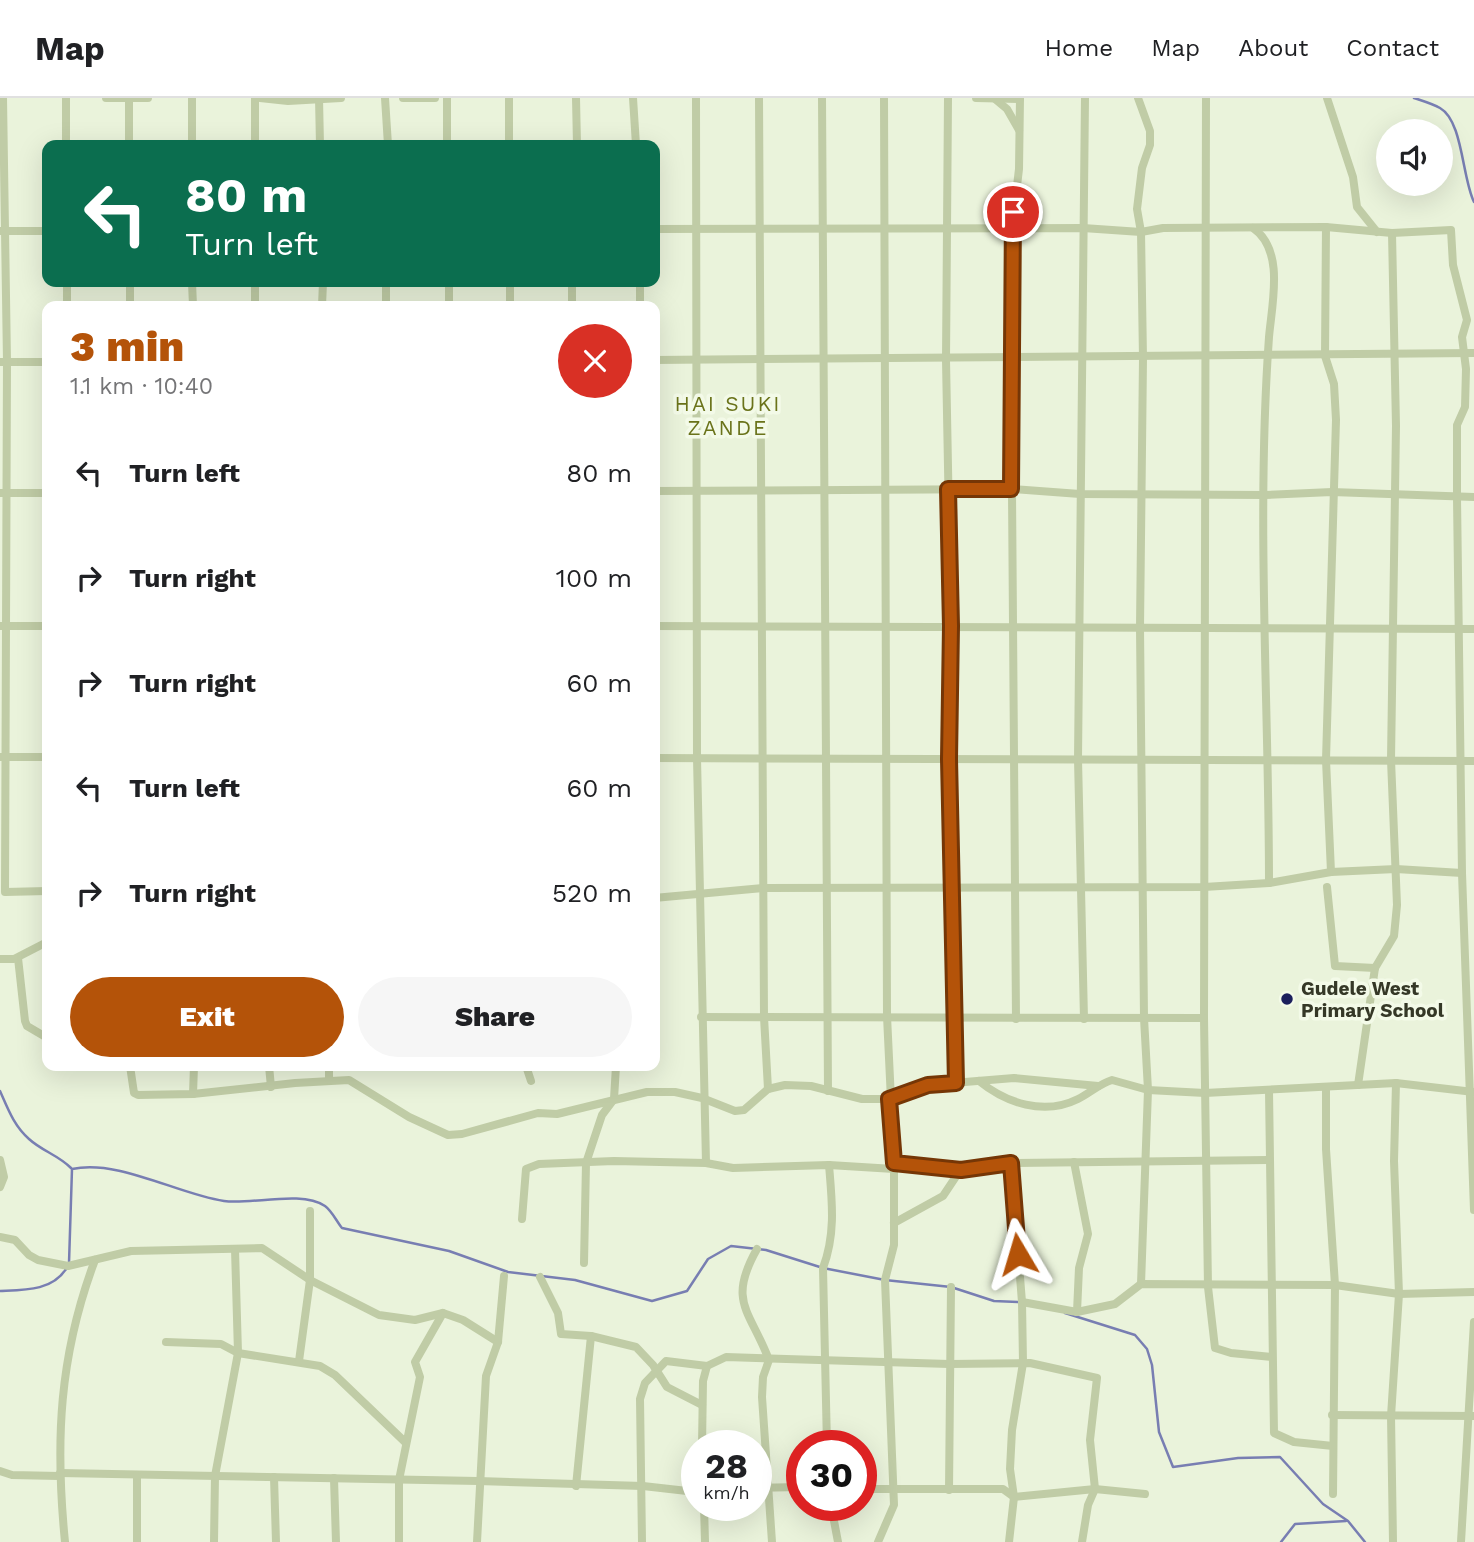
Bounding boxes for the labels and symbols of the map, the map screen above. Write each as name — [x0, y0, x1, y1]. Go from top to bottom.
pin — [983, 182, 1043, 242]
district label: HAI SUKI ZANDE — [675, 391, 781, 440]
place label: Gudele West Primary School — [1301, 977, 1445, 1022]
marker: Gudele West Primary School — [1279, 991, 1295, 1007]
position arrow — [981, 1217, 1055, 1291]
speed limit sign: 30 — [786, 1430, 877, 1521]

